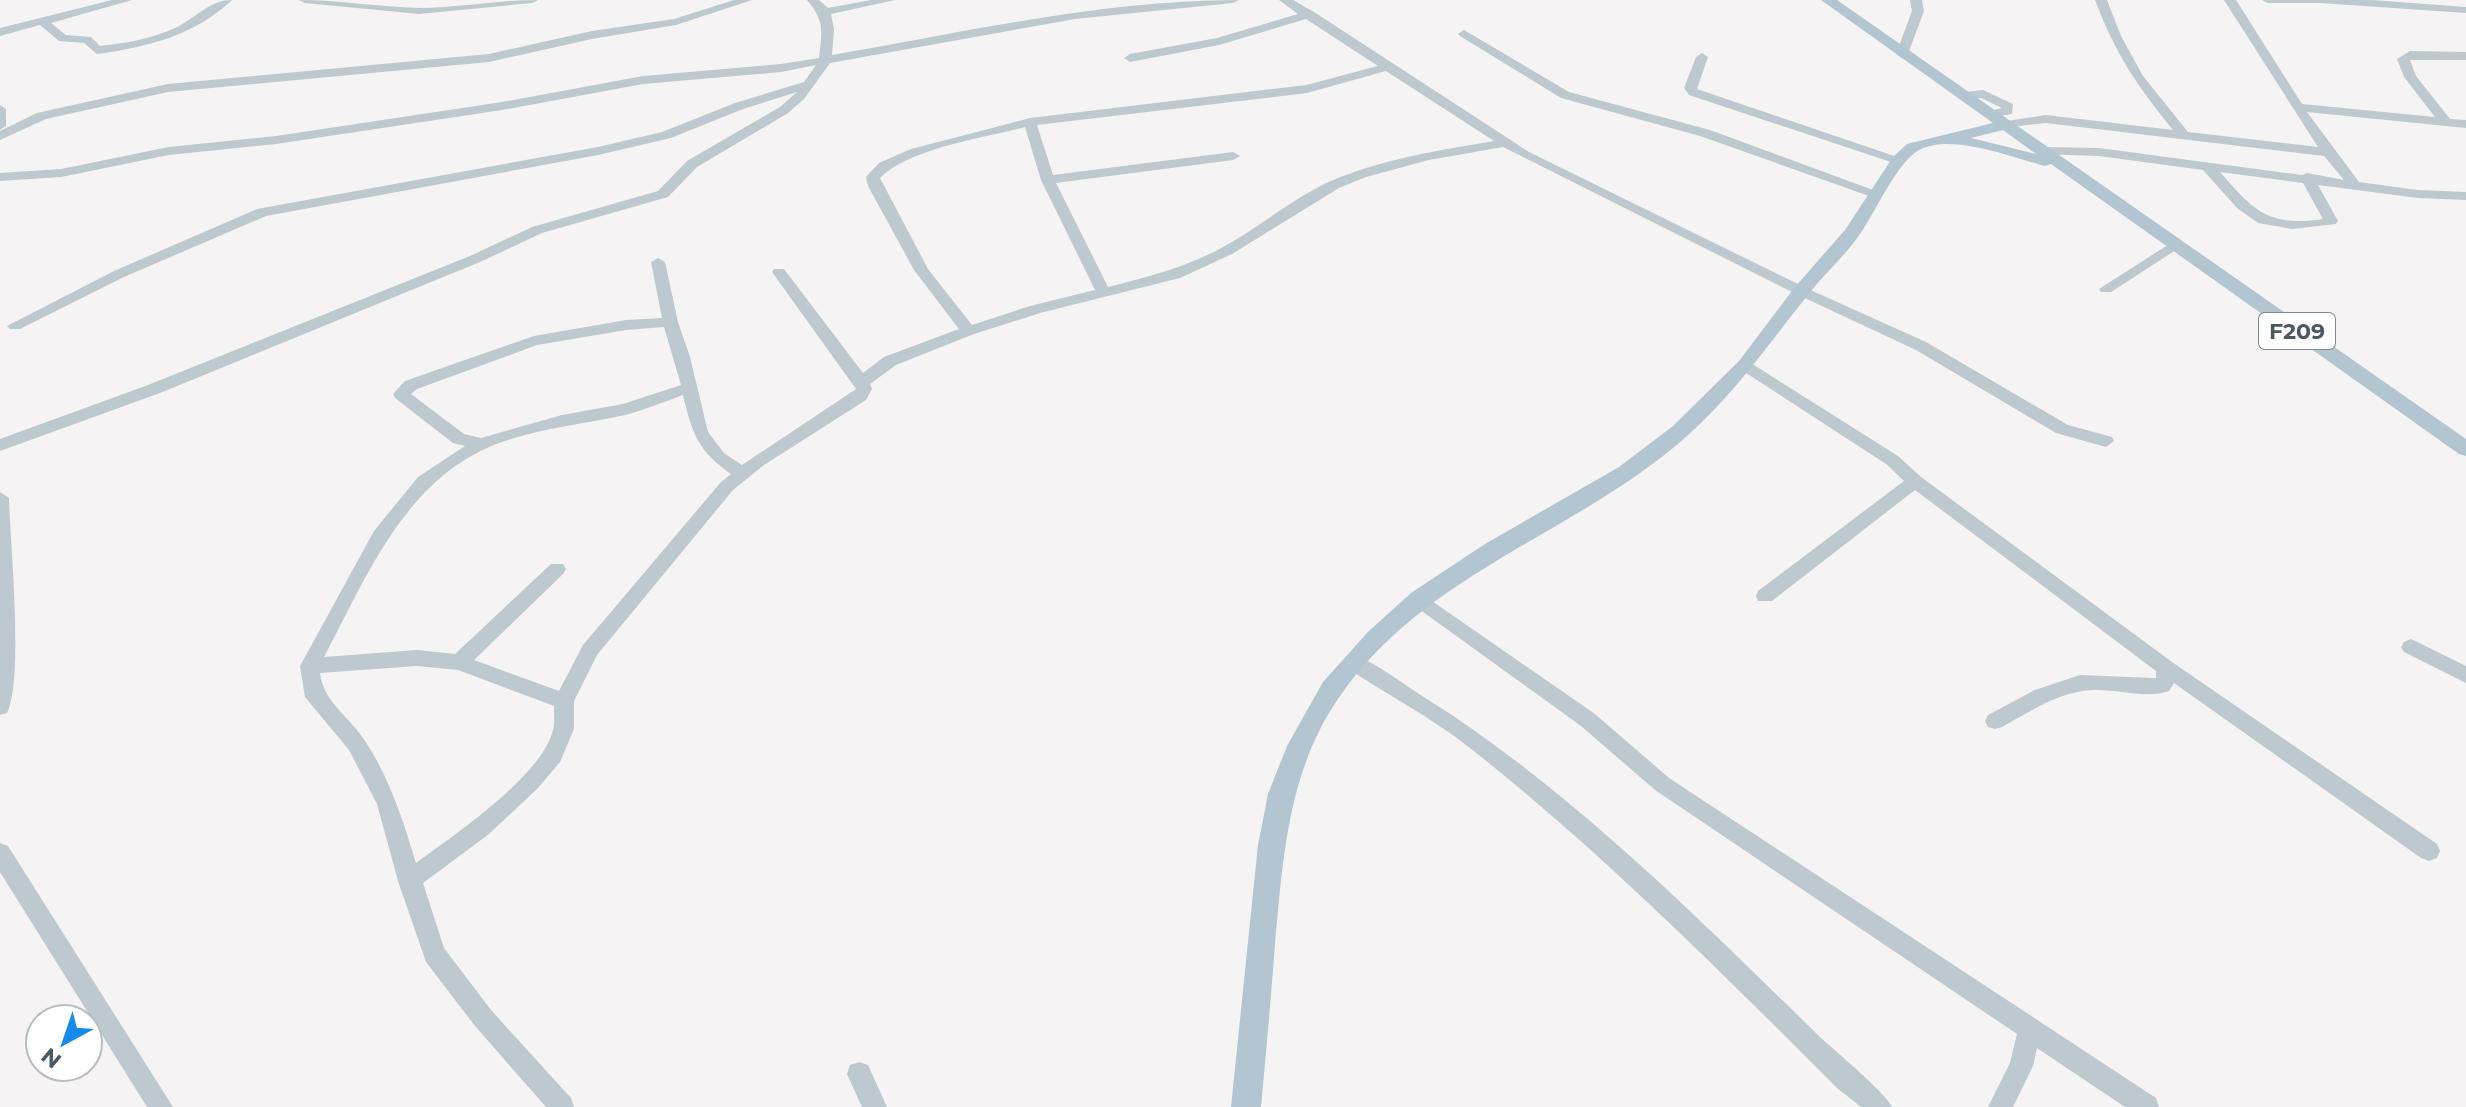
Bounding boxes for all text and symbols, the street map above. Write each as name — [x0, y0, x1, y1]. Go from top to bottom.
road number: F209 — [2259, 313, 2335, 349]
north arrow — [24, 1003, 104, 1083]
text: N — [36, 1042, 67, 1074]

